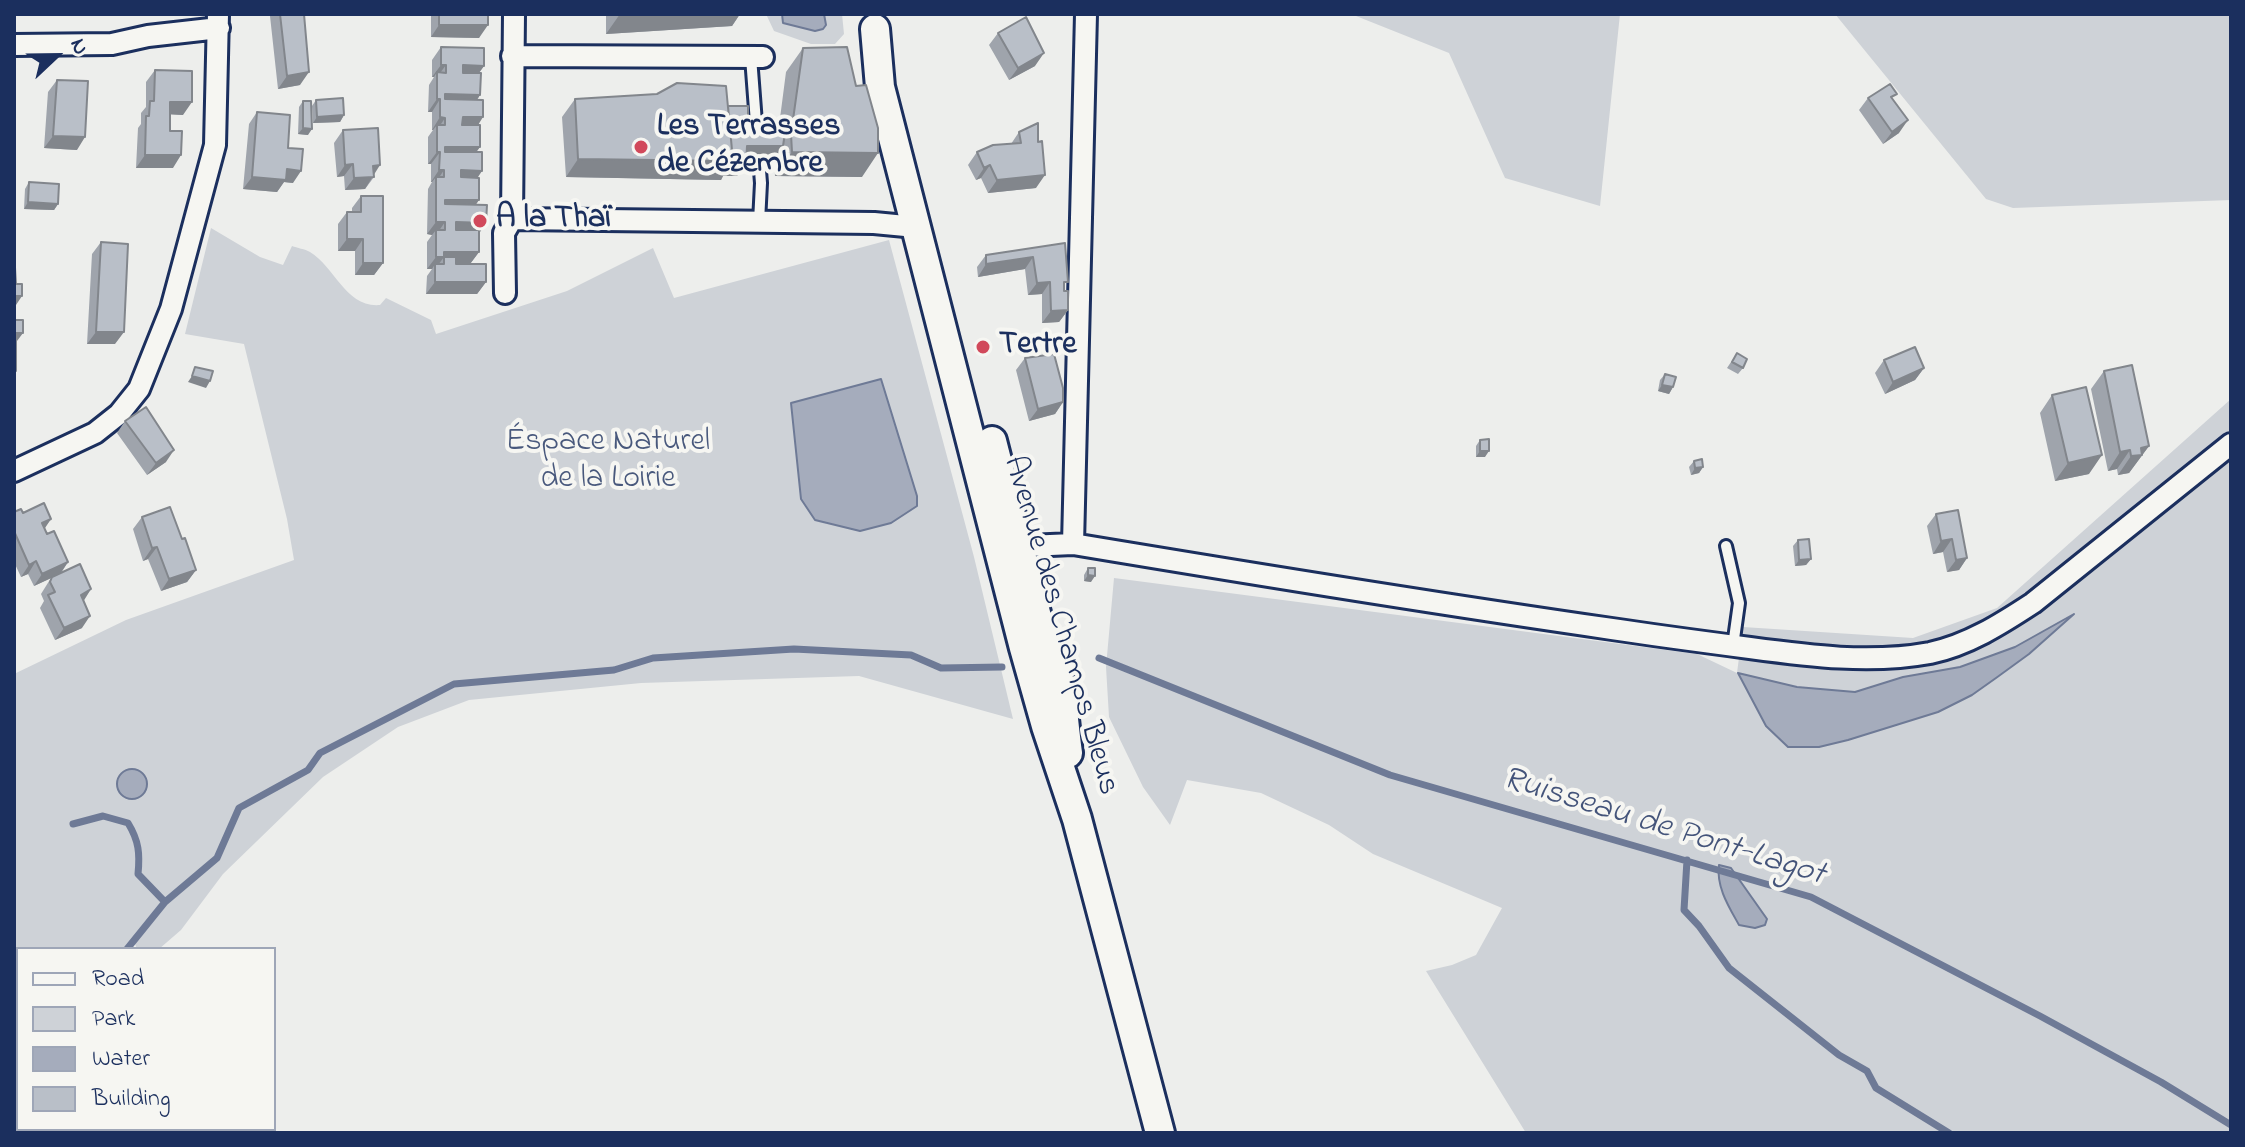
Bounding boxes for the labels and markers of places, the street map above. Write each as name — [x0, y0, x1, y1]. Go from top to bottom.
place label: Les Terrasses de Cézembre — [657, 110, 840, 185]
marker: Les Terrasses de Cézembre — [632, 138, 650, 156]
place label: A la Thaï — [496, 202, 611, 240]
marker: A la Thaï — [471, 212, 489, 230]
place label: Tertre — [999, 328, 1077, 366]
marker: Tertre — [974, 338, 992, 356]

